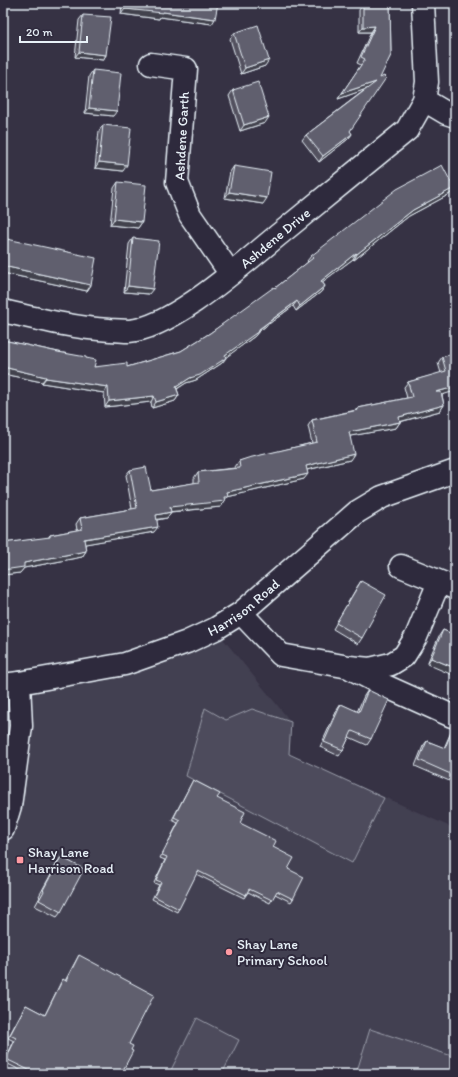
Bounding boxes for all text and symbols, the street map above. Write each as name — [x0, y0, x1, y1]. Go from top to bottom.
scale bar — [20, 18, 87, 44]
text: 20 m — [26, 25, 53, 39]
street label: Ashdene Garth — [171, 90, 193, 181]
street label: Ashdene Drive — [237, 204, 314, 272]
street label: Harrison Road — [205, 575, 283, 640]
place label: Shay Lane Harrison Road — [28, 844, 114, 877]
marker: Shay Lane Harrison Road — [15, 855, 25, 865]
place label: Shay Lane Primary School — [237, 936, 328, 969]
marker: Shay Lane Primary School — [224, 947, 234, 957]

